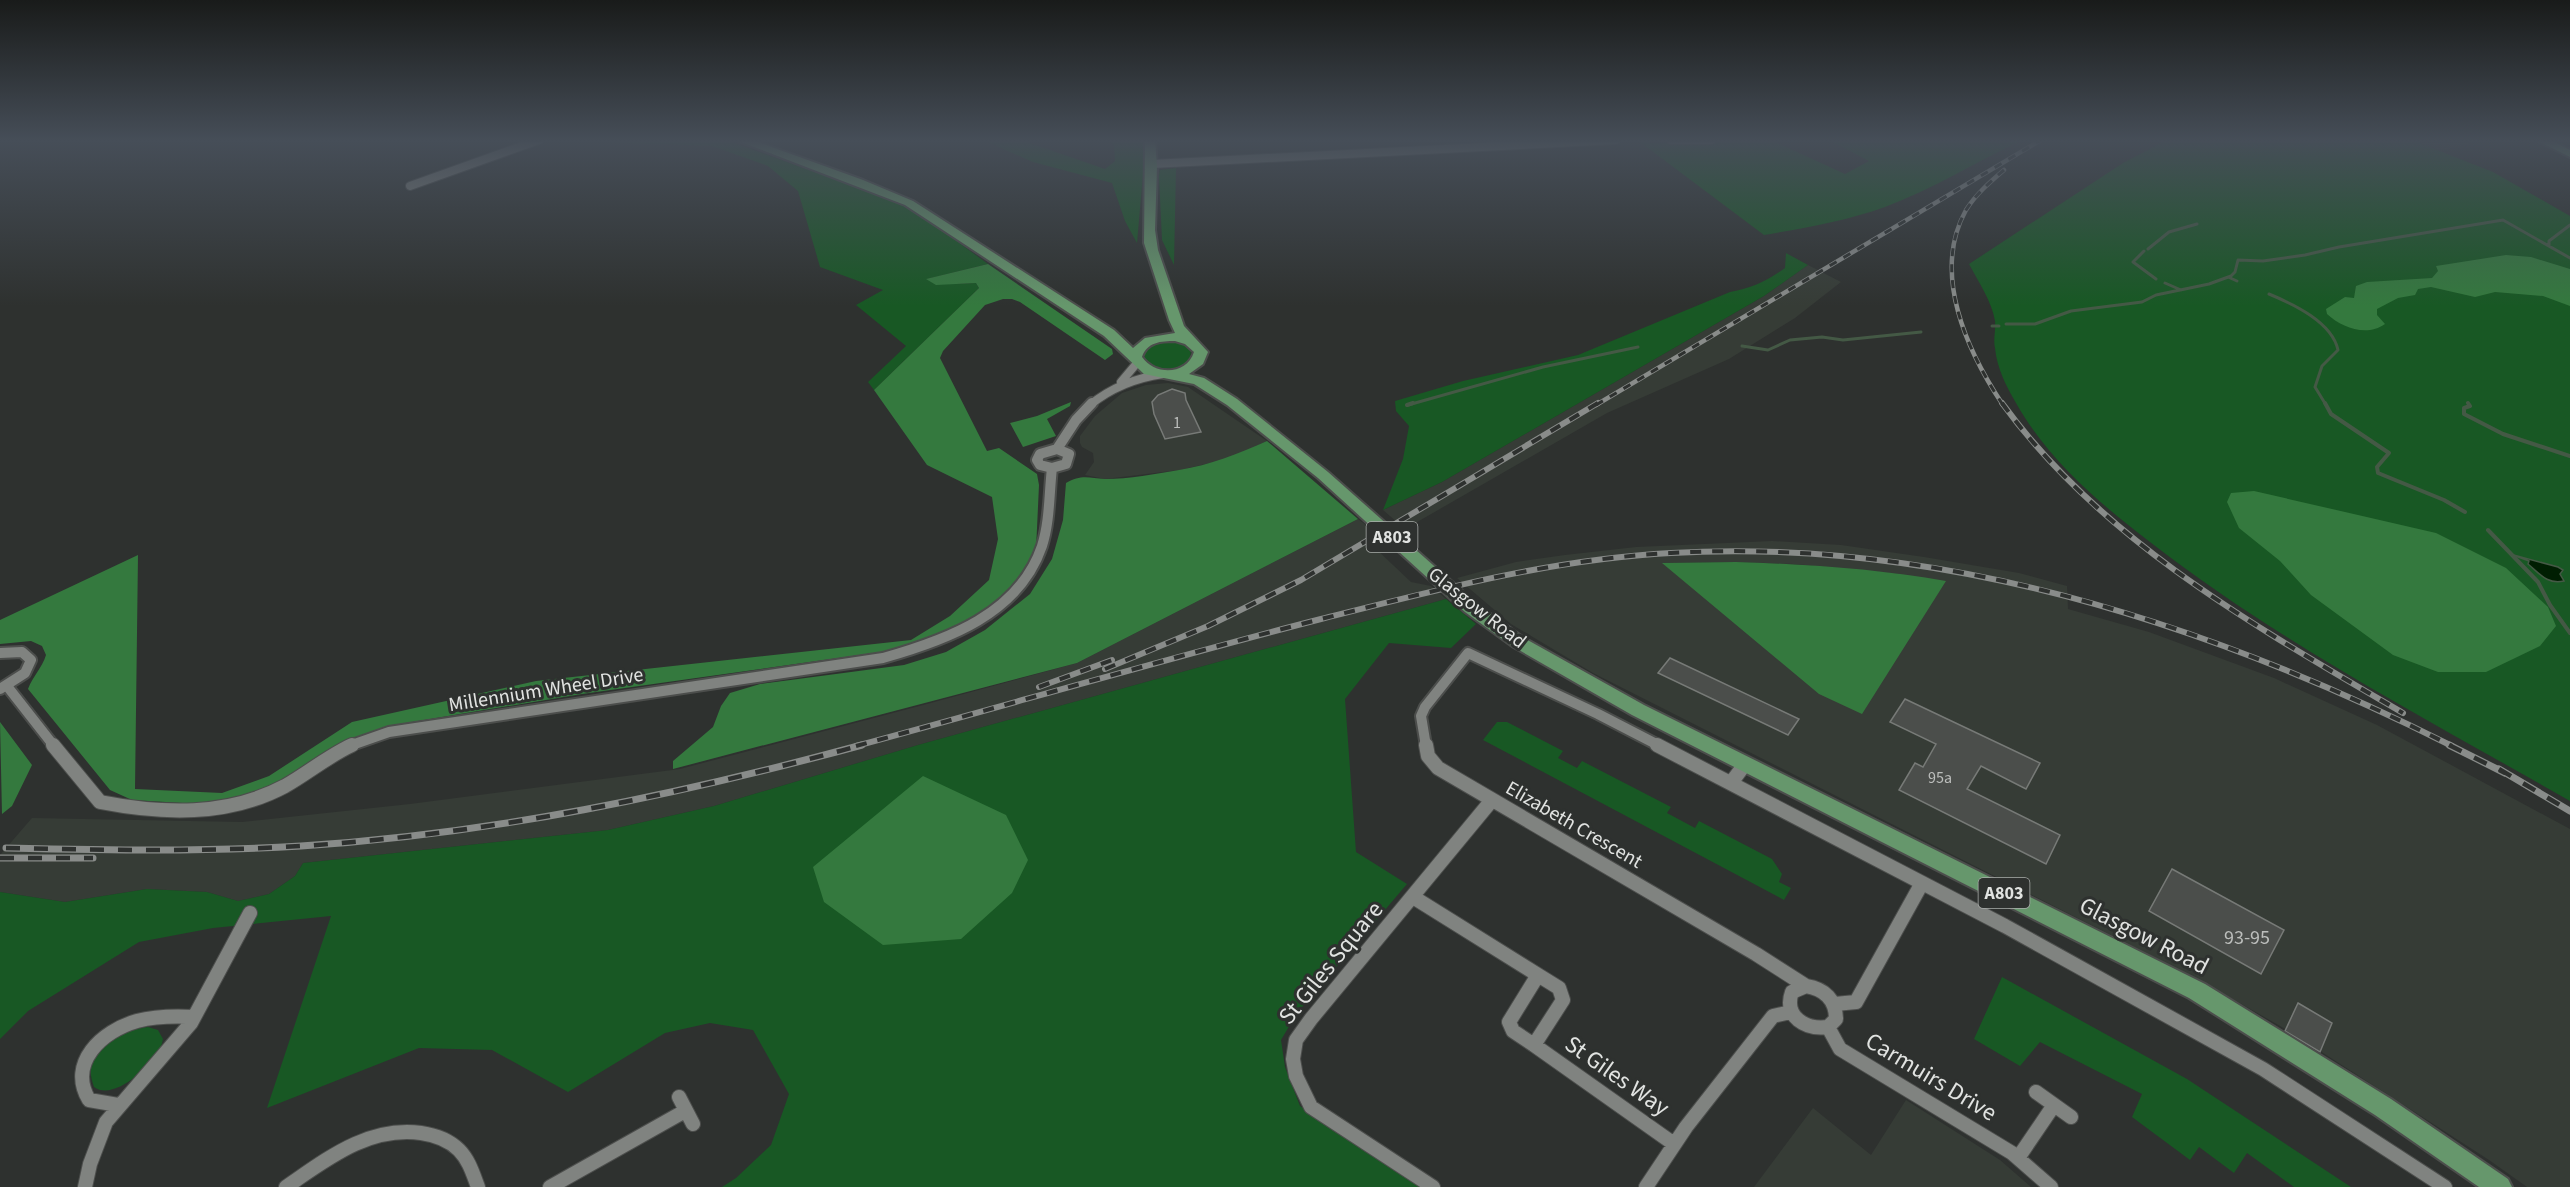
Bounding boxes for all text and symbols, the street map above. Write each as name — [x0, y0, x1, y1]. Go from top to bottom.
house number: 1 — [1173, 412, 1181, 434]
road number: A803 — [1366, 522, 1418, 552]
street label: Glasgow Road — [1422, 561, 1532, 655]
street label: Millennium Wheel Drive — [447, 661, 645, 719]
house number: 95a — [1928, 767, 1952, 789]
street label: Elizabeth Crescent — [1500, 774, 1648, 876]
road number: A803 — [1978, 878, 2030, 908]
street label: Glasgow Road — [2073, 888, 2215, 984]
street label: St Giles Square — [1270, 894, 1392, 1032]
house number: 93-95 — [2224, 924, 2270, 952]
street label: Carmuirs Drive — [1859, 1024, 2003, 1130]
street label: St Giles Way — [1558, 1027, 1676, 1125]

